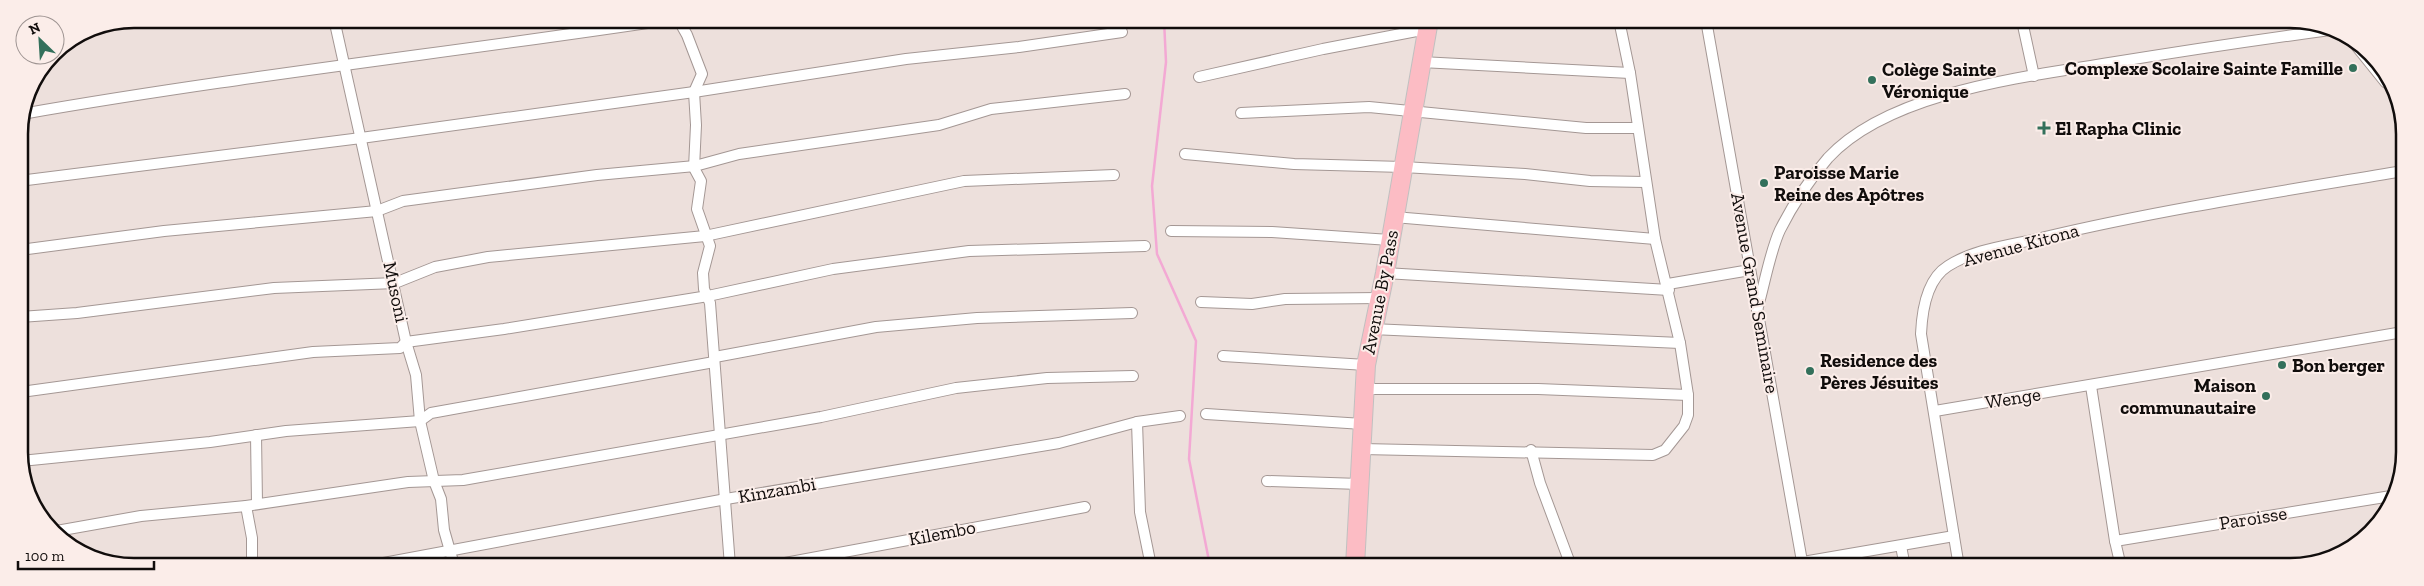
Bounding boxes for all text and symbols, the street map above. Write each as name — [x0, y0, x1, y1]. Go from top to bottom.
north arrow — [15, 15, 65, 65]
text: N — [26, 19, 43, 39]
place label: Complexe Scolaire Sainte Famille — [2065, 57, 2343, 80]
place label: Colège Sainte Véronique — [1882, 58, 1996, 103]
marker: Complexe Scolaire Sainte Famille — [2347, 62, 2359, 74]
marker: Colège Sainte Véronique — [1866, 74, 1878, 86]
place label: El Rapha Clinic — [2055, 117, 2181, 140]
marker: El Rapha Clinic — [2037, 121, 2051, 135]
place label: Paroisse Marie Reine des Apôtres — [1774, 161, 1924, 206]
marker: Paroisse Marie Reine des Apôtres — [1758, 177, 1770, 189]
street label: Avenue Grand Seminaire — [1726, 191, 1784, 395]
street label: Avenue Kitona — [1961, 219, 2081, 271]
street label: Avenue By Pass — [1357, 228, 1403, 356]
street label: Musoni — [378, 260, 414, 324]
place label: Residence des Pères Jésuites — [1820, 349, 1939, 394]
place label: Bon berger — [2292, 354, 2386, 377]
marker: Bon berger — [2276, 359, 2288, 371]
marker: Residence des Pères Jésuites — [1804, 365, 1816, 377]
place label: Maison communautaire — [2120, 374, 2257, 419]
street label: Wenge — [1984, 382, 2043, 414]
marker: Maison communautaire — [2260, 390, 2272, 402]
street label: Kinzambi — [736, 472, 818, 508]
street label: Paroisse — [2217, 501, 2289, 535]
street label: Kilembo — [907, 515, 978, 551]
scale bar — [18, 538, 154, 570]
text: 100 m — [25, 547, 64, 565]

